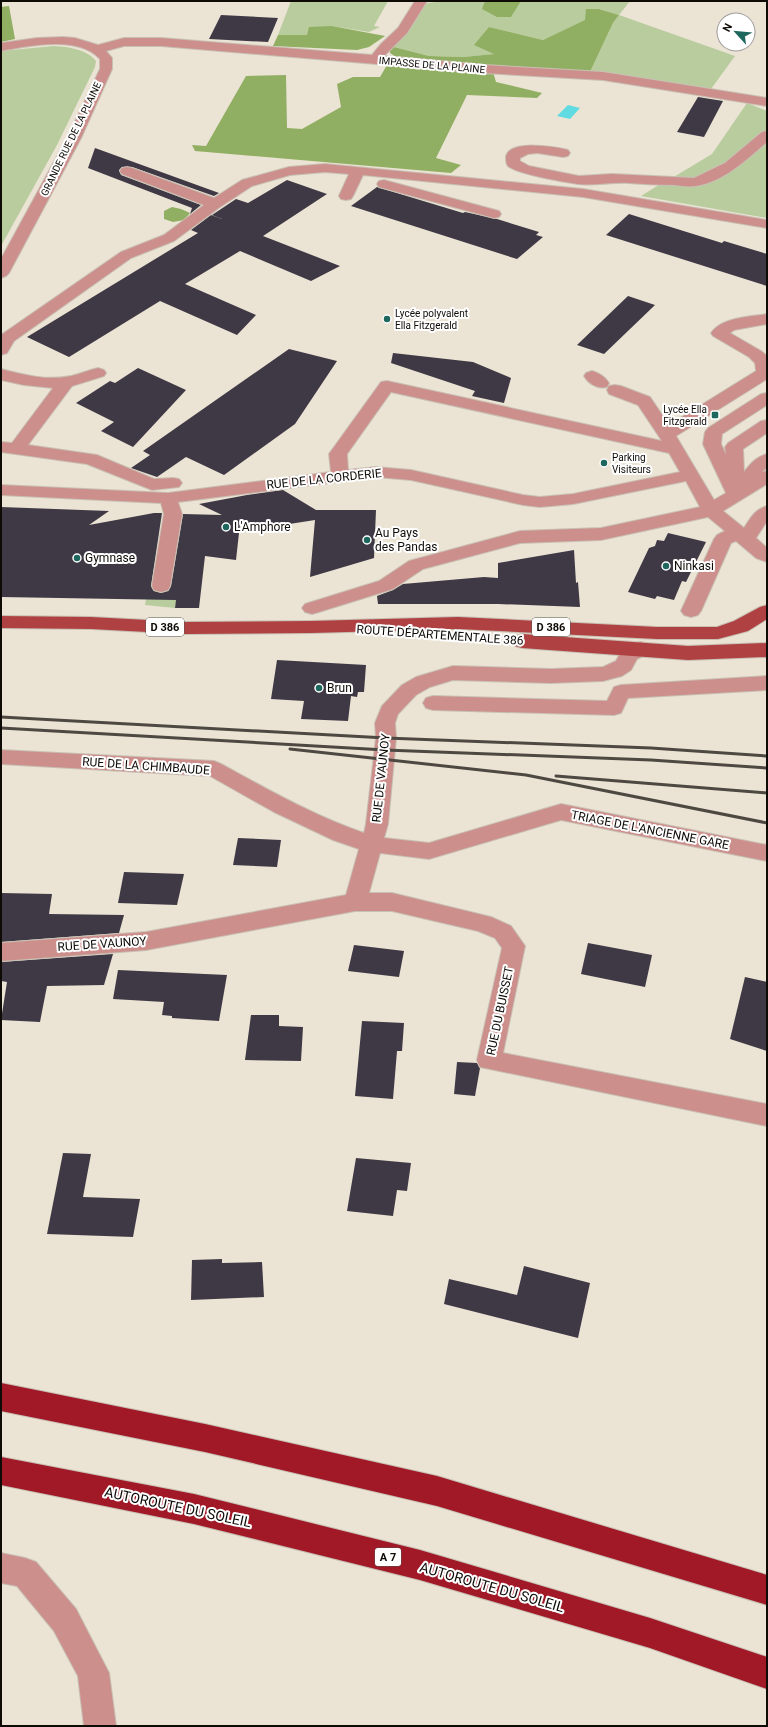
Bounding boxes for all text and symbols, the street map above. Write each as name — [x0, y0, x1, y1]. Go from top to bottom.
north arrow — [716, 12, 756, 52]
text: N — [720, 21, 735, 34]
street label: IMPASSE DE LA PLAINE — [378, 55, 486, 75]
street label: GRANDE RUE DE LA PLAINE — [39, 80, 104, 198]
place label: Lycée polyvalent Ella Fitzgerald — [395, 308, 468, 331]
marker: Lycée polyvalent Ella Fitzgerald — [382, 314, 392, 324]
place label: Lycée Ella Fitzgerald — [663, 404, 707, 427]
marker: Lycée Ella Fitzgerald — [710, 410, 720, 420]
place label: Parking Visiteurs — [612, 452, 651, 475]
marker: Parking Visiteurs — [599, 458, 609, 468]
street label: RUE DE LA CORDERIE — [266, 466, 382, 492]
place label: L'Amphore — [234, 520, 291, 534]
marker: L'Amphore — [221, 522, 231, 532]
place label: Au Pays des Pandas — [375, 526, 437, 554]
marker: Au Pays des Pandas — [362, 535, 372, 545]
place label: Gymnase — [85, 551, 135, 565]
marker: Gymnase — [72, 553, 82, 563]
place label: Ninkasi — [674, 559, 714, 573]
marker: Ninkasi — [661, 561, 671, 571]
road number: D 386 — [146, 618, 184, 636]
road number: D 386 — [532, 618, 570, 636]
street label: ROUTE DÉPARTEMENTALE 386 — [356, 621, 524, 648]
place label: Brun — [327, 681, 352, 695]
marker: Brun — [314, 683, 324, 693]
street label: RUE DE VAUNOY — [369, 732, 393, 823]
street label: RUE DE LA CHIMBAUDE — [82, 755, 210, 777]
street label: TRIAGE DE L'ANCIENNE GARE — [570, 808, 730, 852]
street label: RUE DE VAUNOY — [57, 934, 148, 954]
street label: RUE DU BUISSET — [484, 965, 516, 1057]
street label: AUTOROUTE DU SOLEIL — [103, 1484, 253, 1530]
road number: A 7 — [375, 1548, 401, 1566]
street label: AUTOROUTE DU SOLEIL — [418, 1559, 567, 1615]

